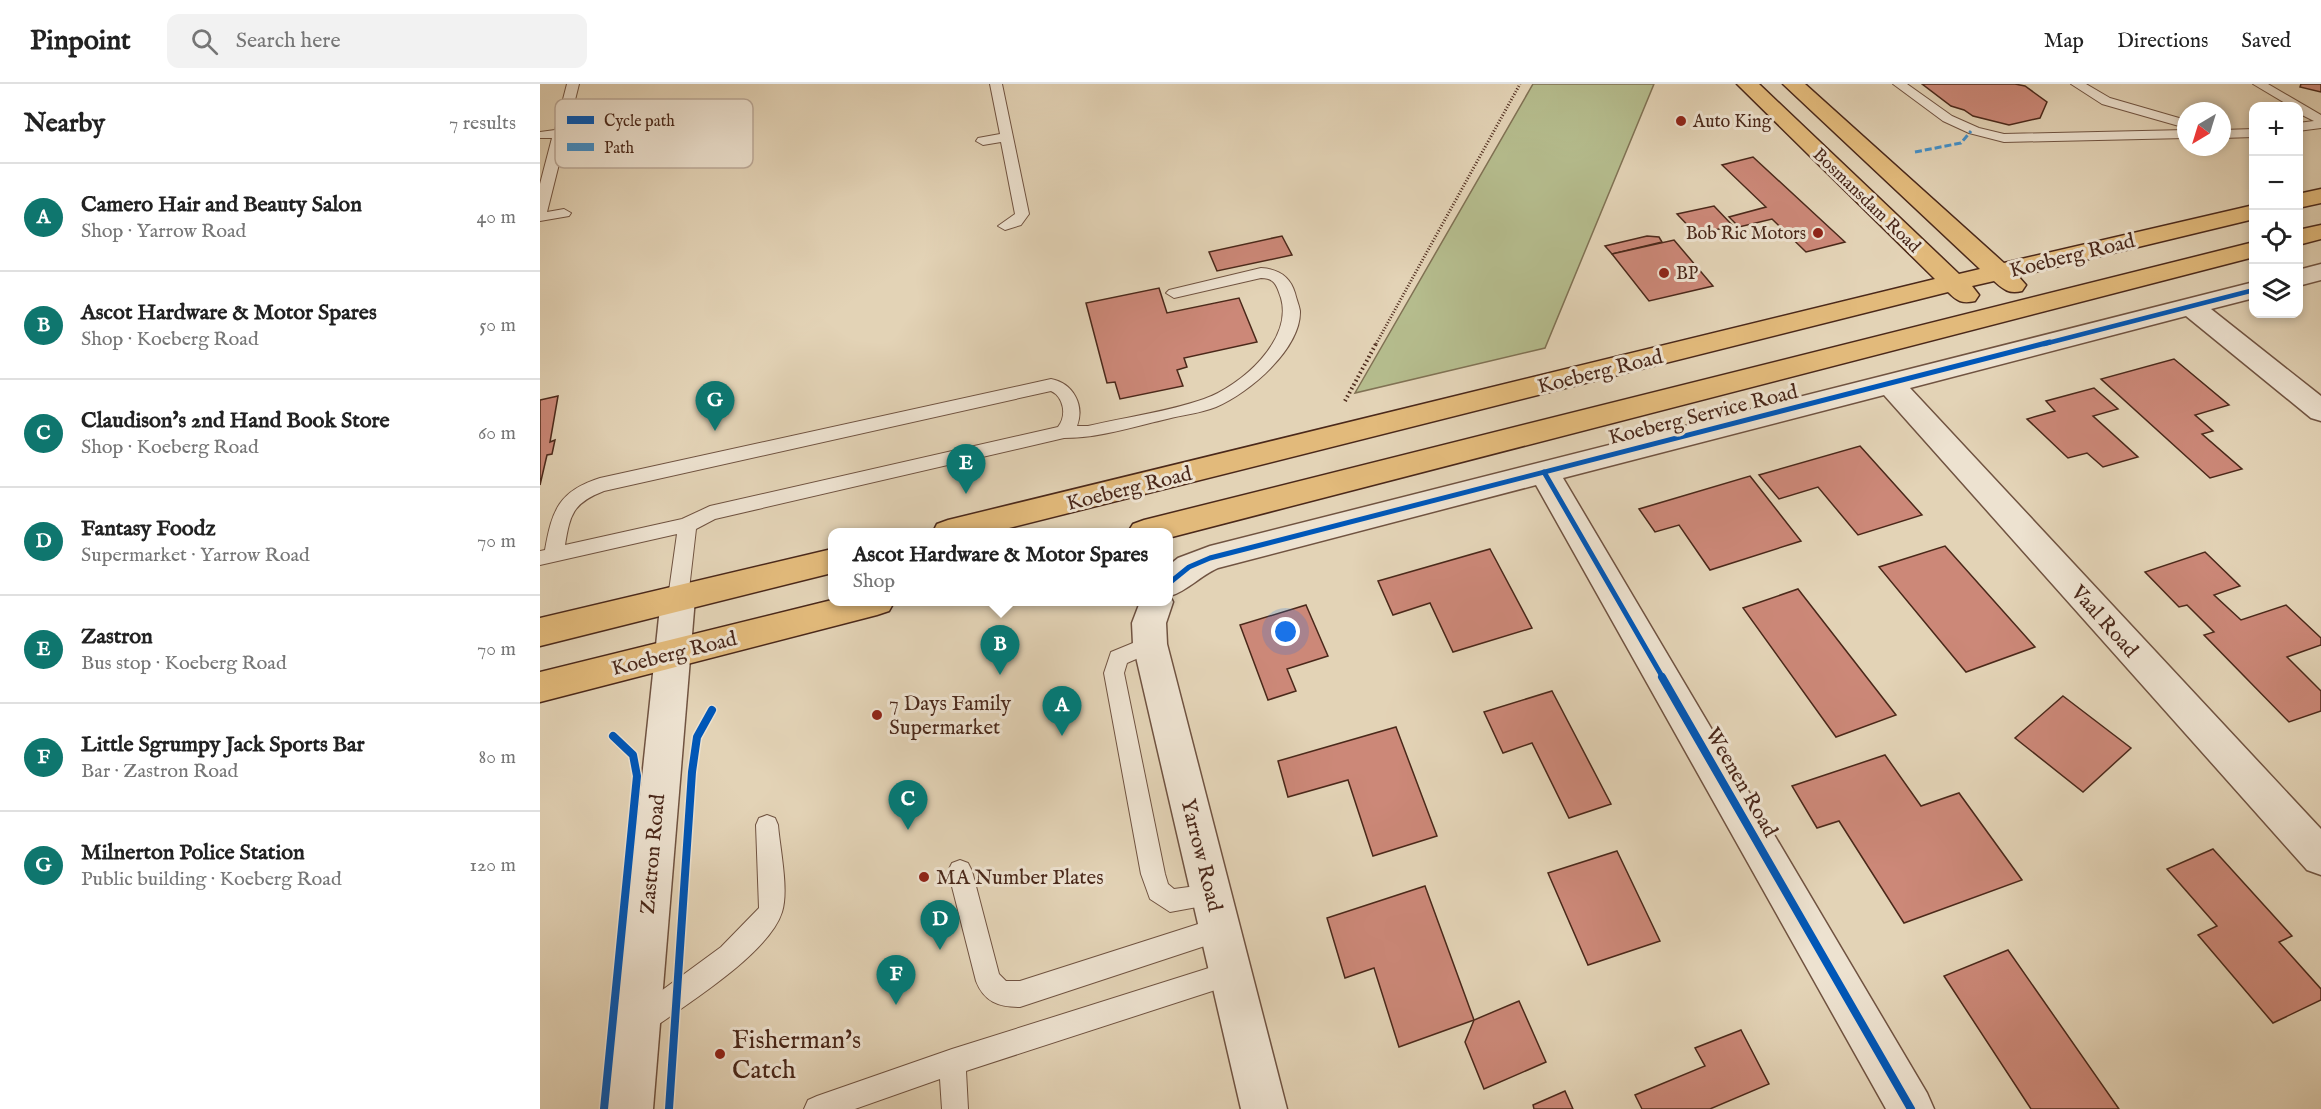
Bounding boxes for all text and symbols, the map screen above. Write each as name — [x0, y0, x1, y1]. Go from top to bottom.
search box — [167, 14, 587, 68]
text: Pinpoint — [30, 24, 131, 59]
icon: search — [188, 25, 221, 58]
text: Search here — [236, 27, 341, 55]
text: Map — [2044, 28, 2084, 55]
text: Directions — [2117, 28, 2208, 55]
text: Saved — [2241, 28, 2291, 55]
legend — [555, 99, 753, 168]
north arrow — [2177, 102, 2231, 156]
map controls — [2249, 102, 2303, 318]
button: + — [2249, 102, 2303, 156]
text: Nearby — [24, 107, 105, 140]
text: 7 results — [449, 111, 516, 136]
place label: Auto King — [1692, 111, 1772, 134]
text: Cycle path — [604, 112, 675, 132]
marker: Auto King — [1674, 114, 1688, 128]
text: Path — [604, 139, 635, 159]
street label: Bosmansdam Road — [1807, 144, 1925, 259]
button: − — [2249, 156, 2303, 210]
text: Camero Hair and Beauty Salon — [81, 191, 362, 219]
text: A — [37, 205, 50, 230]
text: 40 m — [477, 205, 516, 230]
button: locate — [2249, 210, 2303, 264]
text: Shop · Yarrow Road — [81, 219, 246, 244]
place label: Bob Ric Motors — [1686, 223, 1806, 246]
marker: Bob Ric Motors — [1811, 226, 1825, 240]
street label: Koeberg Road — [2007, 228, 2139, 285]
place label: BP — [1676, 263, 1698, 286]
button: layers — [2249, 264, 2303, 318]
marker: BP — [1657, 266, 1671, 280]
text: Ascot Hardware & Motor Spares — [81, 299, 377, 327]
text: B — [37, 313, 50, 338]
text: 50 m — [479, 313, 516, 338]
text: Shop · Koeberg Road — [81, 327, 259, 352]
street label: Koeberg Road — [1535, 344, 1667, 401]
street label: Koeberg Service Road — [1606, 379, 1802, 452]
pin: G — [696, 382, 735, 431]
text: Claudison's 2nd Hand Book Store — [81, 407, 390, 435]
text: C — [36, 421, 51, 446]
text: 60 m — [478, 421, 516, 446]
text: Shop · Koeberg Road — [81, 435, 259, 460]
pin: E — [946, 444, 986, 494]
street label: Koeberg Road — [1064, 461, 1196, 518]
text: Fantasy Foodz — [81, 515, 216, 543]
popup — [828, 528, 1173, 606]
text: D — [35, 529, 52, 554]
text: 70 m — [477, 529, 516, 554]
text: Ascot Hardware & Motor Spares — [853, 541, 1148, 569]
text: Supermarket · Yarrow Road — [81, 543, 310, 568]
text: Shop — [853, 569, 895, 594]
street label: Vaal Road — [2064, 579, 2144, 664]
your location — [1271, 617, 1300, 646]
text: Zastron — [81, 623, 153, 651]
street label: Koeberg Road — [609, 626, 741, 683]
pin: B — [980, 626, 1020, 675]
text: E — [37, 637, 50, 662]
text: 70 m — [477, 637, 516, 662]
text: Bus stop · Koeberg Road — [81, 651, 287, 676]
pin: A — [1042, 686, 1082, 736]
place label: 7 Days Family Supermarket — [889, 691, 1012, 742]
marker: 7 Days Family Supermarket — [870, 708, 884, 722]
street label: Weenen Road — [1698, 723, 1783, 843]
text: Little Sgrumpy Jack Sports Bar — [81, 731, 365, 759]
text: F — [37, 745, 50, 770]
text: 80 m — [479, 745, 516, 770]
text: Bar · Zastron Road — [81, 759, 238, 784]
pin: C — [888, 780, 928, 830]
street label: Zastron Road — [635, 792, 672, 915]
street label: Yarrow Road — [1174, 796, 1228, 915]
text: Milnerton Police Station — [81, 839, 305, 867]
text: G — [36, 853, 51, 878]
text: 120 m — [470, 853, 516, 878]
place label: MA Number Plates — [936, 865, 1104, 892]
text: Public building · Koeberg Road — [81, 867, 342, 892]
marker: MA Number Plates — [917, 870, 931, 884]
pin: D — [920, 900, 960, 950]
pin: F — [876, 956, 916, 1005]
place label: Fisherman's Catch — [732, 1024, 861, 1087]
marker: Fisherman's Catch — [713, 1047, 727, 1061]

